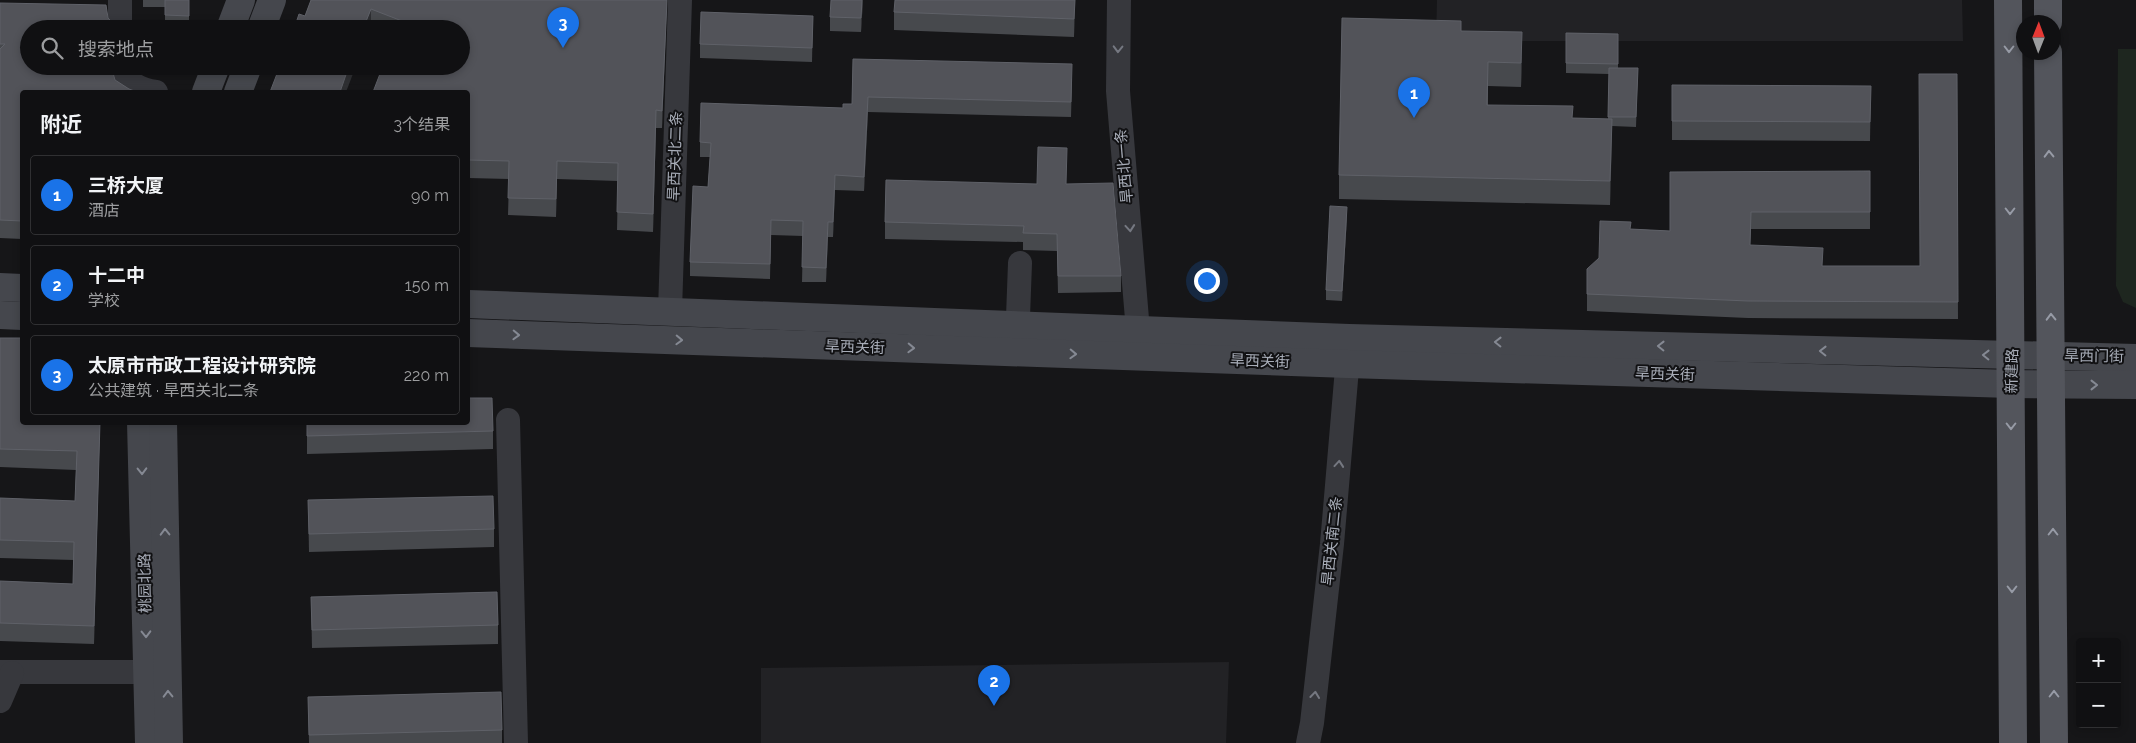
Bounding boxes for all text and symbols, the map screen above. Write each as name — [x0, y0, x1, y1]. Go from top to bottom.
pin: 3 — [547, 7, 579, 48]
north arrow — [2016, 15, 2061, 60]
search box — [20, 20, 470, 75]
icon: search — [38, 34, 66, 62]
text: 搜索地点 — [78, 38, 154, 60]
one-way arrow — [1113, 45, 1123, 53]
one-way arrow — [2004, 45, 2014, 53]
pin: 1 — [1398, 77, 1430, 118]
street label: 旱西关北二条 — [664, 111, 686, 201]
text: 附近 — [40, 112, 82, 137]
text: 3个结果 — [393, 115, 450, 134]
street label: 旱西北一条 — [1112, 128, 1136, 204]
one-way arrow — [2044, 150, 2055, 158]
text: 三桥大厦 — [88, 174, 164, 196]
text: 1 — [53, 186, 61, 205]
text: 90 m — [411, 186, 449, 205]
text: 酒店 — [88, 201, 120, 220]
one-way arrow — [2005, 208, 2015, 215]
one-way arrow — [1124, 225, 1135, 233]
text: 十二中 — [88, 264, 145, 286]
your location — [1194, 268, 1220, 294]
text: 2 — [52, 276, 62, 295]
text: 150 m — [405, 276, 449, 295]
text: 学校 — [88, 291, 120, 310]
one-way arrow — [2046, 313, 2056, 320]
one-way arrow — [512, 329, 520, 340]
one-way arrow — [675, 335, 683, 346]
street label: 旱西关街 — [825, 337, 885, 357]
one-way arrow — [1494, 337, 1502, 347]
one-way arrow — [1656, 341, 1664, 352]
one-way arrow — [907, 343, 915, 354]
one-way arrow — [1819, 345, 1827, 356]
street label: 旱西门街 — [2064, 346, 2124, 366]
street label: 新建路 — [2003, 348, 2021, 394]
one-way arrow — [1070, 349, 1078, 359]
one-way arrow — [1981, 350, 1989, 360]
street label: 旱西关街 — [1230, 351, 1290, 371]
text: 太原市市政工程设计研究院 — [88, 354, 316, 376]
street label: 旱西关街 — [1635, 364, 1695, 384]
text: 3 — [53, 366, 61, 385]
text: 220 m — [404, 366, 449, 385]
one-way arrow — [2090, 379, 2098, 390]
text: 公共建筑 · 旱西关北二条 — [88, 381, 259, 400]
one-way arrow — [2006, 422, 2016, 430]
one-way arrow — [1334, 459, 1345, 467]
one-way arrow — [137, 467, 148, 475]
street label: 旱西关南二条 — [1318, 495, 1346, 587]
one-way arrow — [160, 528, 170, 536]
one-way arrow — [2048, 528, 2058, 536]
street label: 桃园北路 — [135, 553, 155, 613]
one-way arrow — [2007, 585, 2017, 593]
one-way arrow — [141, 630, 152, 638]
map controls — [2076, 638, 2121, 728]
button: + — [2076, 638, 2121, 683]
pin: 2 — [978, 665, 1010, 706]
button: − — [2076, 683, 2121, 728]
one-way arrow — [163, 690, 173, 698]
one-way arrow — [2049, 690, 2059, 698]
one-way arrow — [1309, 691, 1320, 699]

